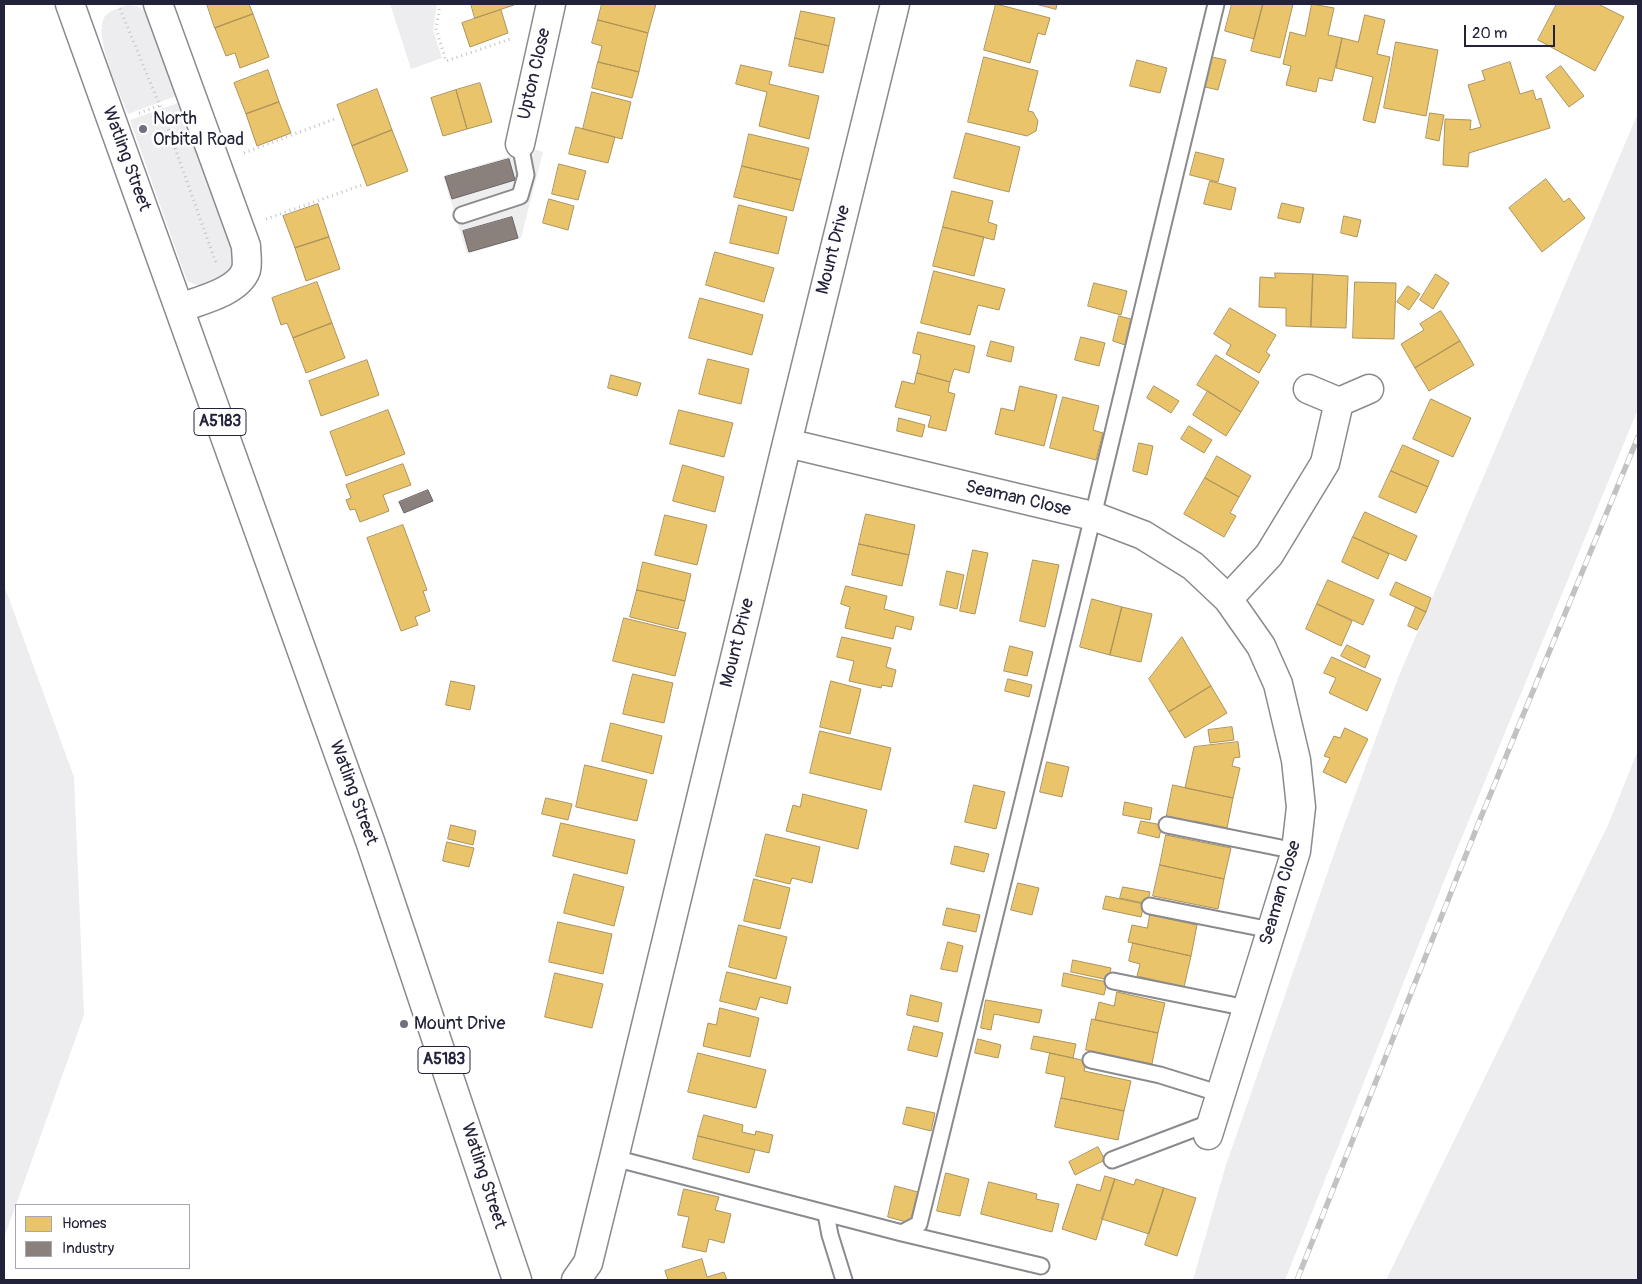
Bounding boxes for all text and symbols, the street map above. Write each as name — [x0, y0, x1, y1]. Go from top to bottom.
scale bar — [1467, 15, 1558, 47]
text: 20 m — [1472, 24, 1507, 43]
street label: Upton Close — [514, 26, 556, 122]
street label: Watling Street — [97, 104, 155, 214]
place label: North Orbital Road — [153, 108, 244, 150]
marker: North Orbital Road — [137, 123, 149, 135]
street label: Mount Drive — [812, 203, 856, 297]
road number: A5183 — [194, 408, 246, 436]
street label: Seaman Close — [963, 476, 1073, 522]
street label: Mount Drive — [716, 596, 760, 690]
street label: Watling Street — [324, 738, 382, 848]
street label: Seaman Close — [1256, 838, 1306, 948]
place label: Mount Drive — [414, 1013, 505, 1035]
marker: Mount Drive — [398, 1018, 410, 1030]
road number: A5183 — [418, 1046, 470, 1074]
street label: Watling Street — [456, 1120, 510, 1232]
legend — [15, 1204, 190, 1269]
text: Homes — [62, 1214, 107, 1233]
text: Industry — [62, 1239, 114, 1258]

